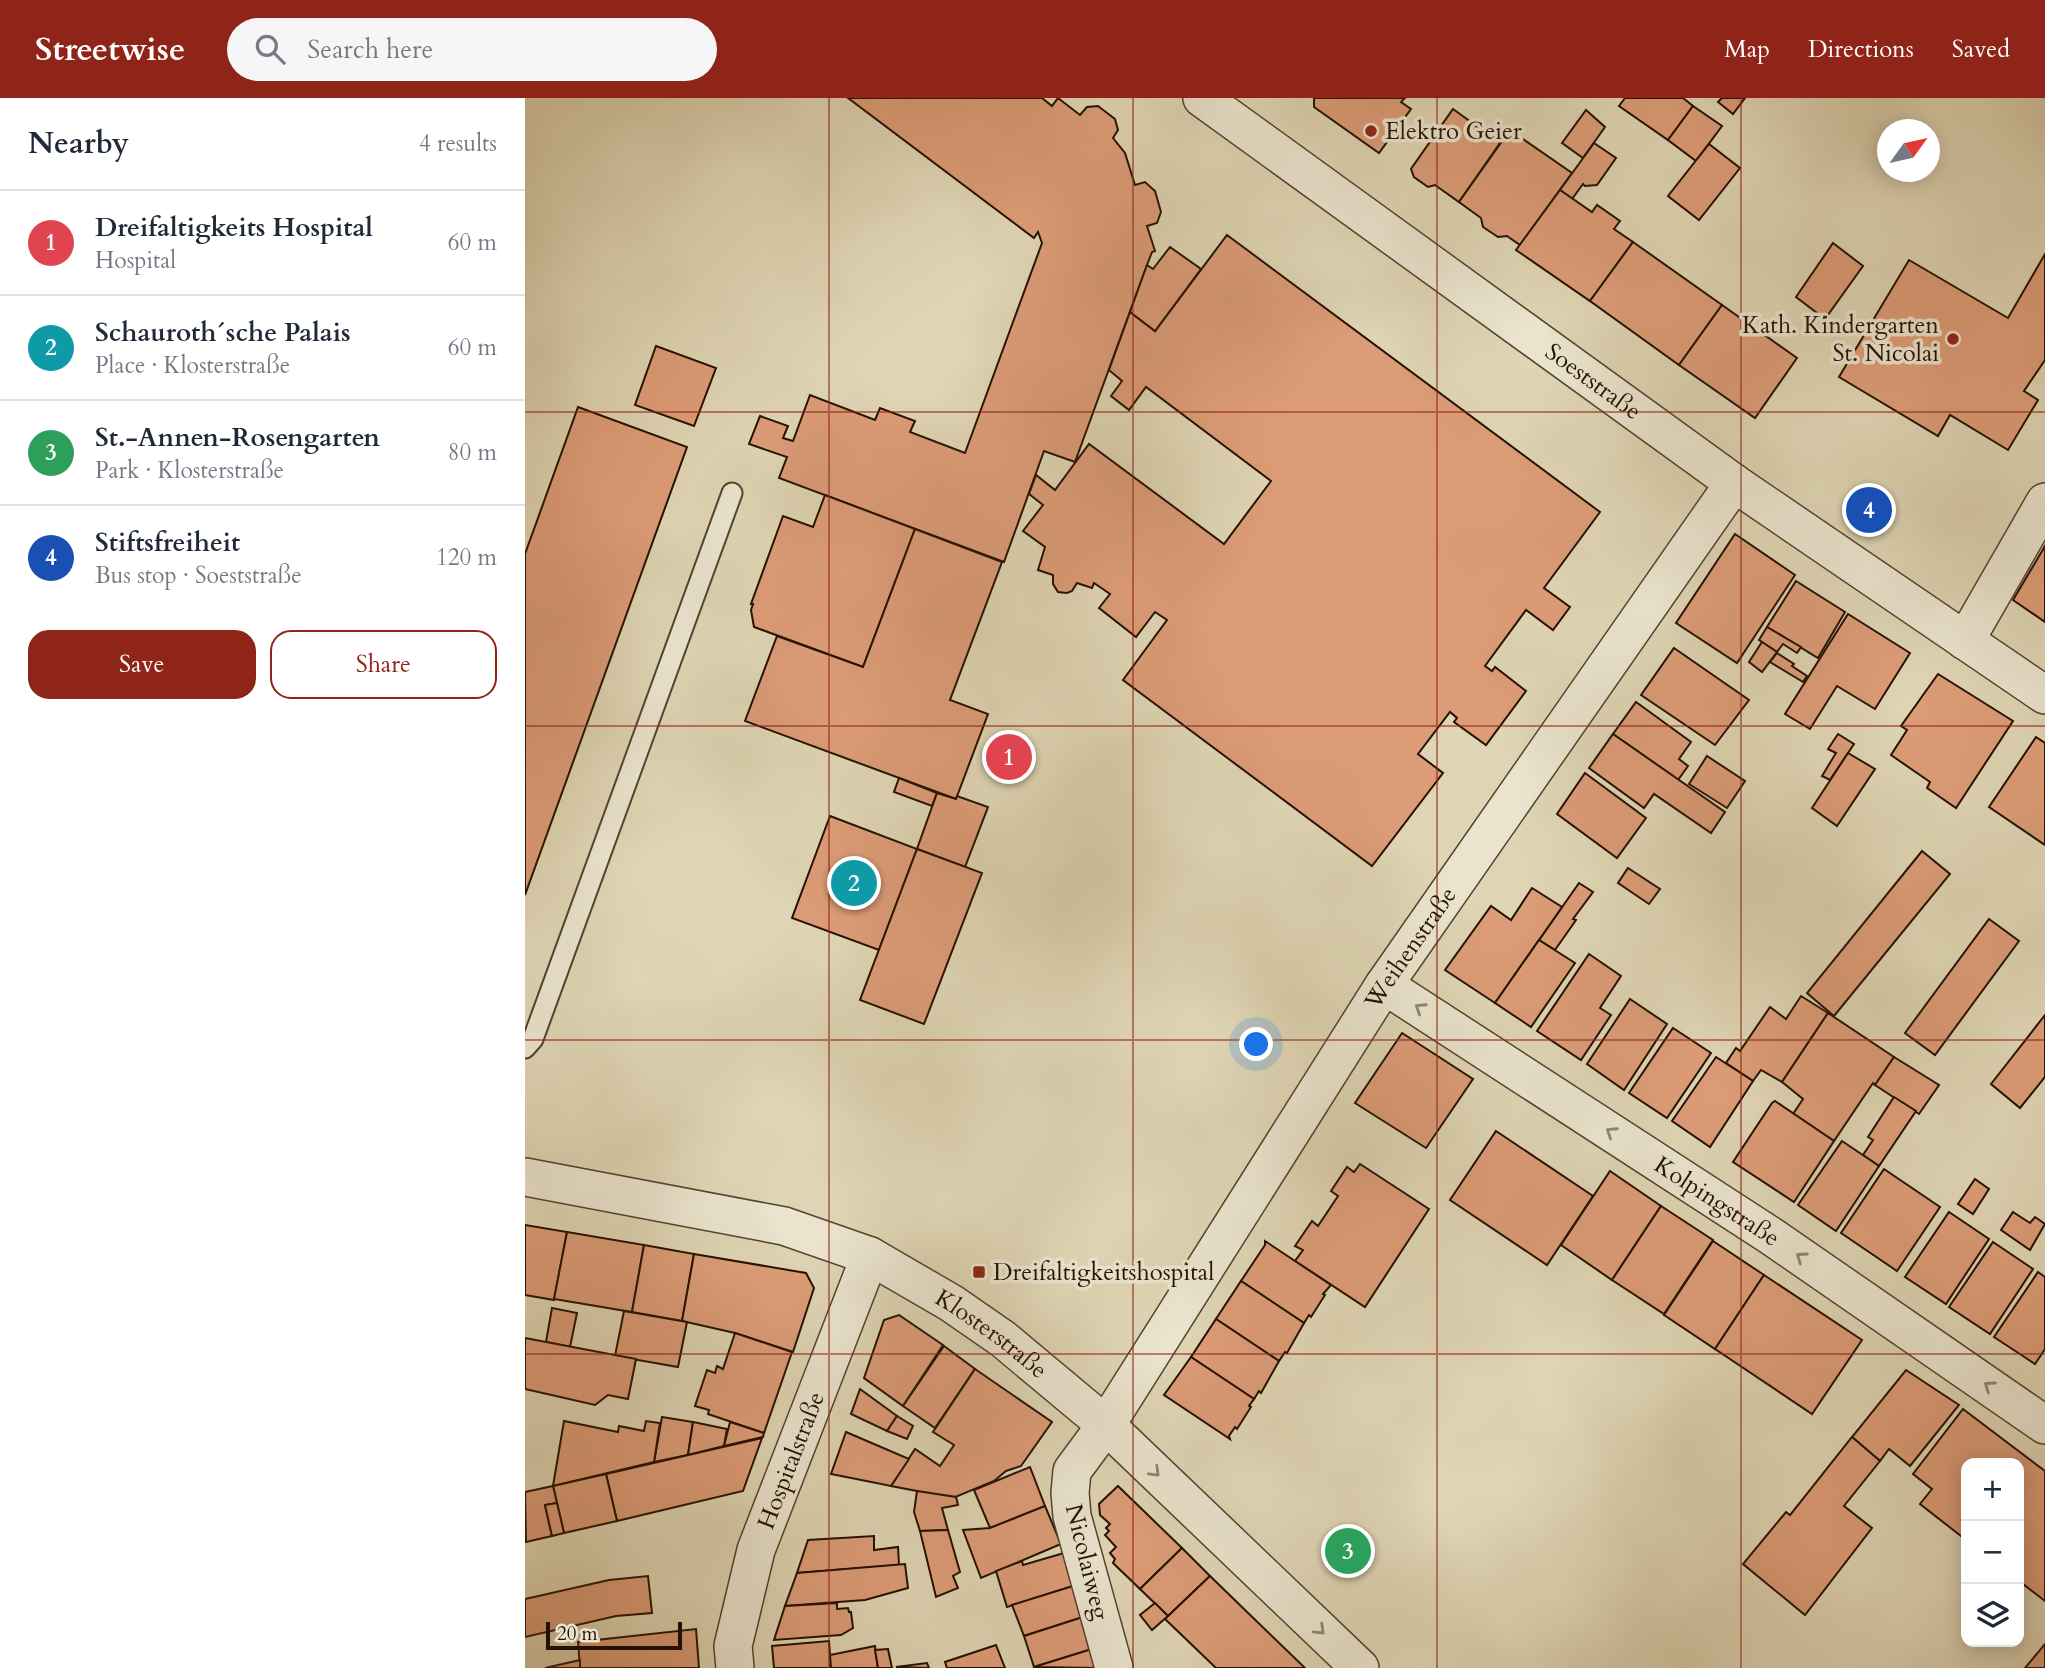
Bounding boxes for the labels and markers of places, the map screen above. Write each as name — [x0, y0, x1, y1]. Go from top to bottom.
place label: Elektro Geier — [1385, 115, 1522, 148]
marker: Elektro Geier — [1363, 123, 1379, 139]
place label: Kath. Kindergarten St. Nicolai — [1742, 309, 1939, 370]
marker: Kath. Kindergarten St. Nicolai — [1945, 331, 1961, 347]
pin: 4 — [1846, 484, 1892, 536]
pin: 1 — [986, 731, 1032, 783]
pin: 2 — [831, 857, 877, 909]
place label: Dreifaltigkeitshospital — [993, 1256, 1214, 1289]
marker: Dreifaltigkeitshospital — [971, 1264, 987, 1280]
pin: 3 — [1325, 1525, 1371, 1577]

